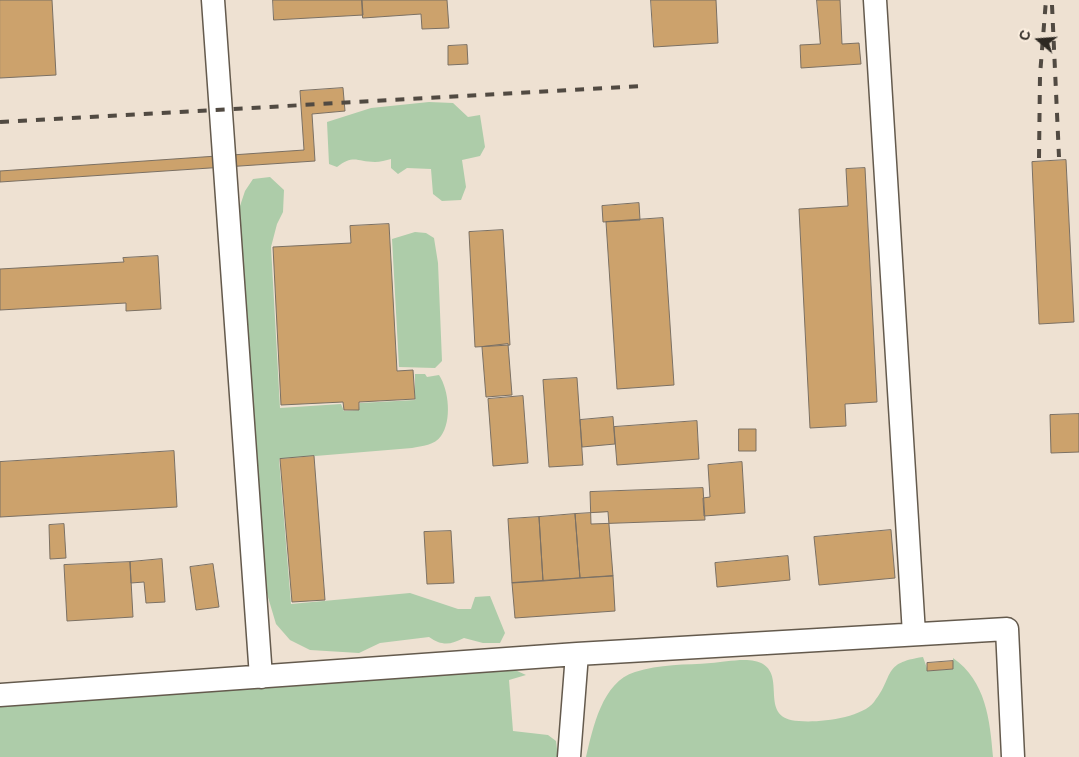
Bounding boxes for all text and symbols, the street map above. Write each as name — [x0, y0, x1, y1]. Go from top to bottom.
north arrow — [1014, 15, 1064, 65]
text: С — [1016, 28, 1034, 43]

